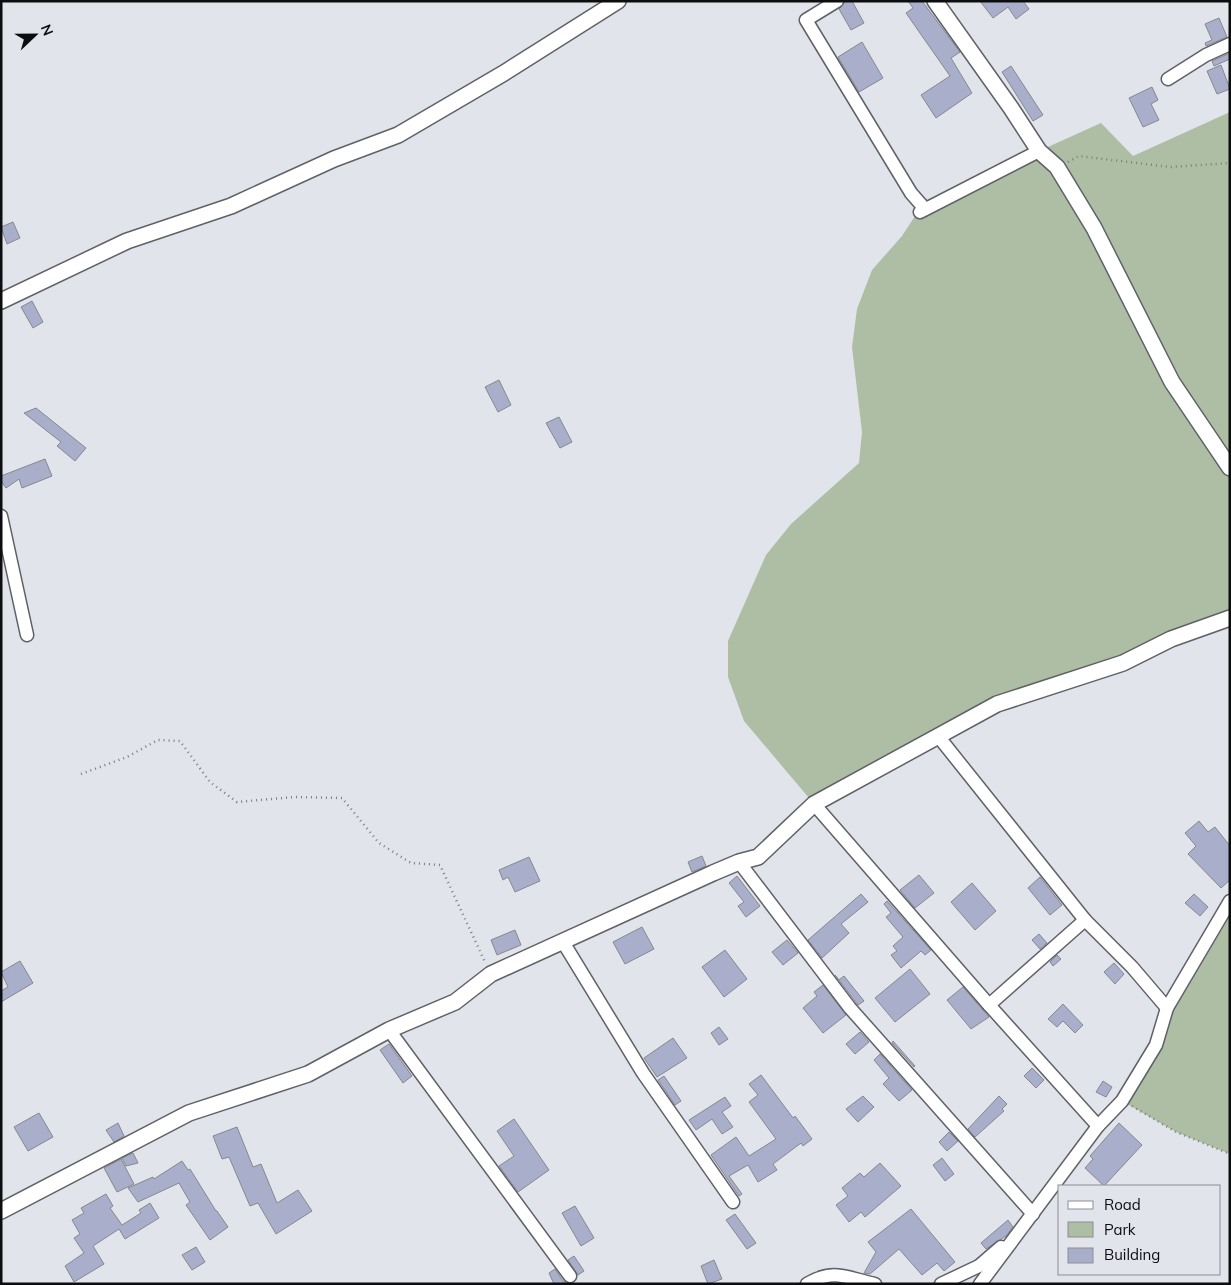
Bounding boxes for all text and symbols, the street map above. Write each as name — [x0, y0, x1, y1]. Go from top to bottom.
north arrow — [10, 10, 60, 60]
text: N — [37, 22, 57, 38]
legend — [1058, 1185, 1221, 1275]
text: Road — [1104, 1195, 1141, 1214]
text: Park — [1104, 1220, 1136, 1239]
text: Building — [1104, 1245, 1160, 1264]

